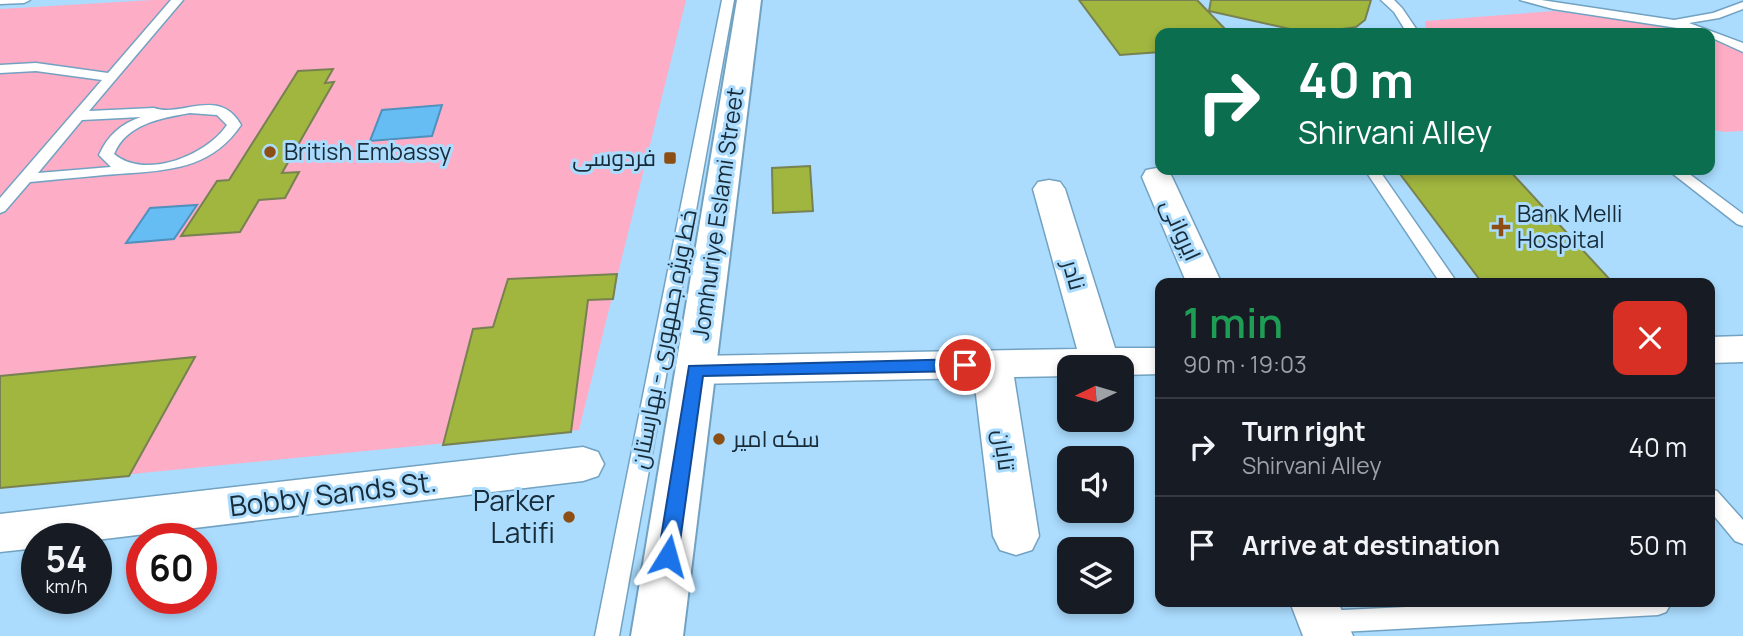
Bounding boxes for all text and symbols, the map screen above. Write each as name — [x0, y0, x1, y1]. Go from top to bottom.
text: 40 m — [1298, 46, 1414, 113]
icon: right — [1183, 56, 1274, 147]
street label: Jomhuriye Eslami Street — [683, 85, 751, 342]
text: Shirvani Alley — [1298, 110, 1492, 154]
place label: British Embassy — [284, 135, 452, 167]
place label: فردوسی — [572, 141, 656, 173]
marker: British Embassy — [262, 144, 278, 160]
marker: فردوسی — [662, 150, 678, 166]
street label: ایروانی — [1154, 194, 1210, 266]
place label: Bank Melli Hospital — [1517, 197, 1622, 255]
street label: خط ویژه جمهوری - بهارستان — [622, 206, 704, 471]
marker: Bank Melli Hospital — [1491, 217, 1511, 237]
street label: نادر — [1055, 254, 1094, 294]
text: 1 min — [1183, 293, 1283, 351]
button: close — [1613, 301, 1687, 375]
pin — [935, 335, 995, 395]
icon: arrive — [946, 346, 984, 384]
text: 90 m · 19:03 — [1183, 348, 1307, 380]
north arrow — [1057, 355, 1134, 432]
map controls — [1057, 355, 1134, 614]
text: Turn right — [1242, 413, 1366, 449]
place label: سکه امیر — [731, 422, 820, 454]
street label: تابان — [986, 427, 1024, 472]
icon: right — [1183, 428, 1221, 466]
text: 40 m — [1629, 429, 1687, 465]
marker: سکه امیر — [711, 431, 727, 447]
button: sound — [1057, 446, 1134, 523]
text: Shirvani Alley — [1242, 449, 1382, 481]
street label: Bobby Sands St. — [227, 461, 439, 525]
place label: Parker Latifi — [473, 481, 555, 551]
marker: Parker Latifi — [561, 509, 577, 525]
position arrow — [631, 519, 705, 593]
speed limit sign: 60 — [126, 523, 217, 614]
icon: arrive — [1183, 526, 1221, 564]
text: Arrive at destination — [1242, 527, 1500, 563]
text: 50 m — [1629, 527, 1687, 563]
text: 54 — [46, 535, 87, 583]
button: layers — [1057, 537, 1134, 614]
text: km/h — [46, 574, 87, 598]

